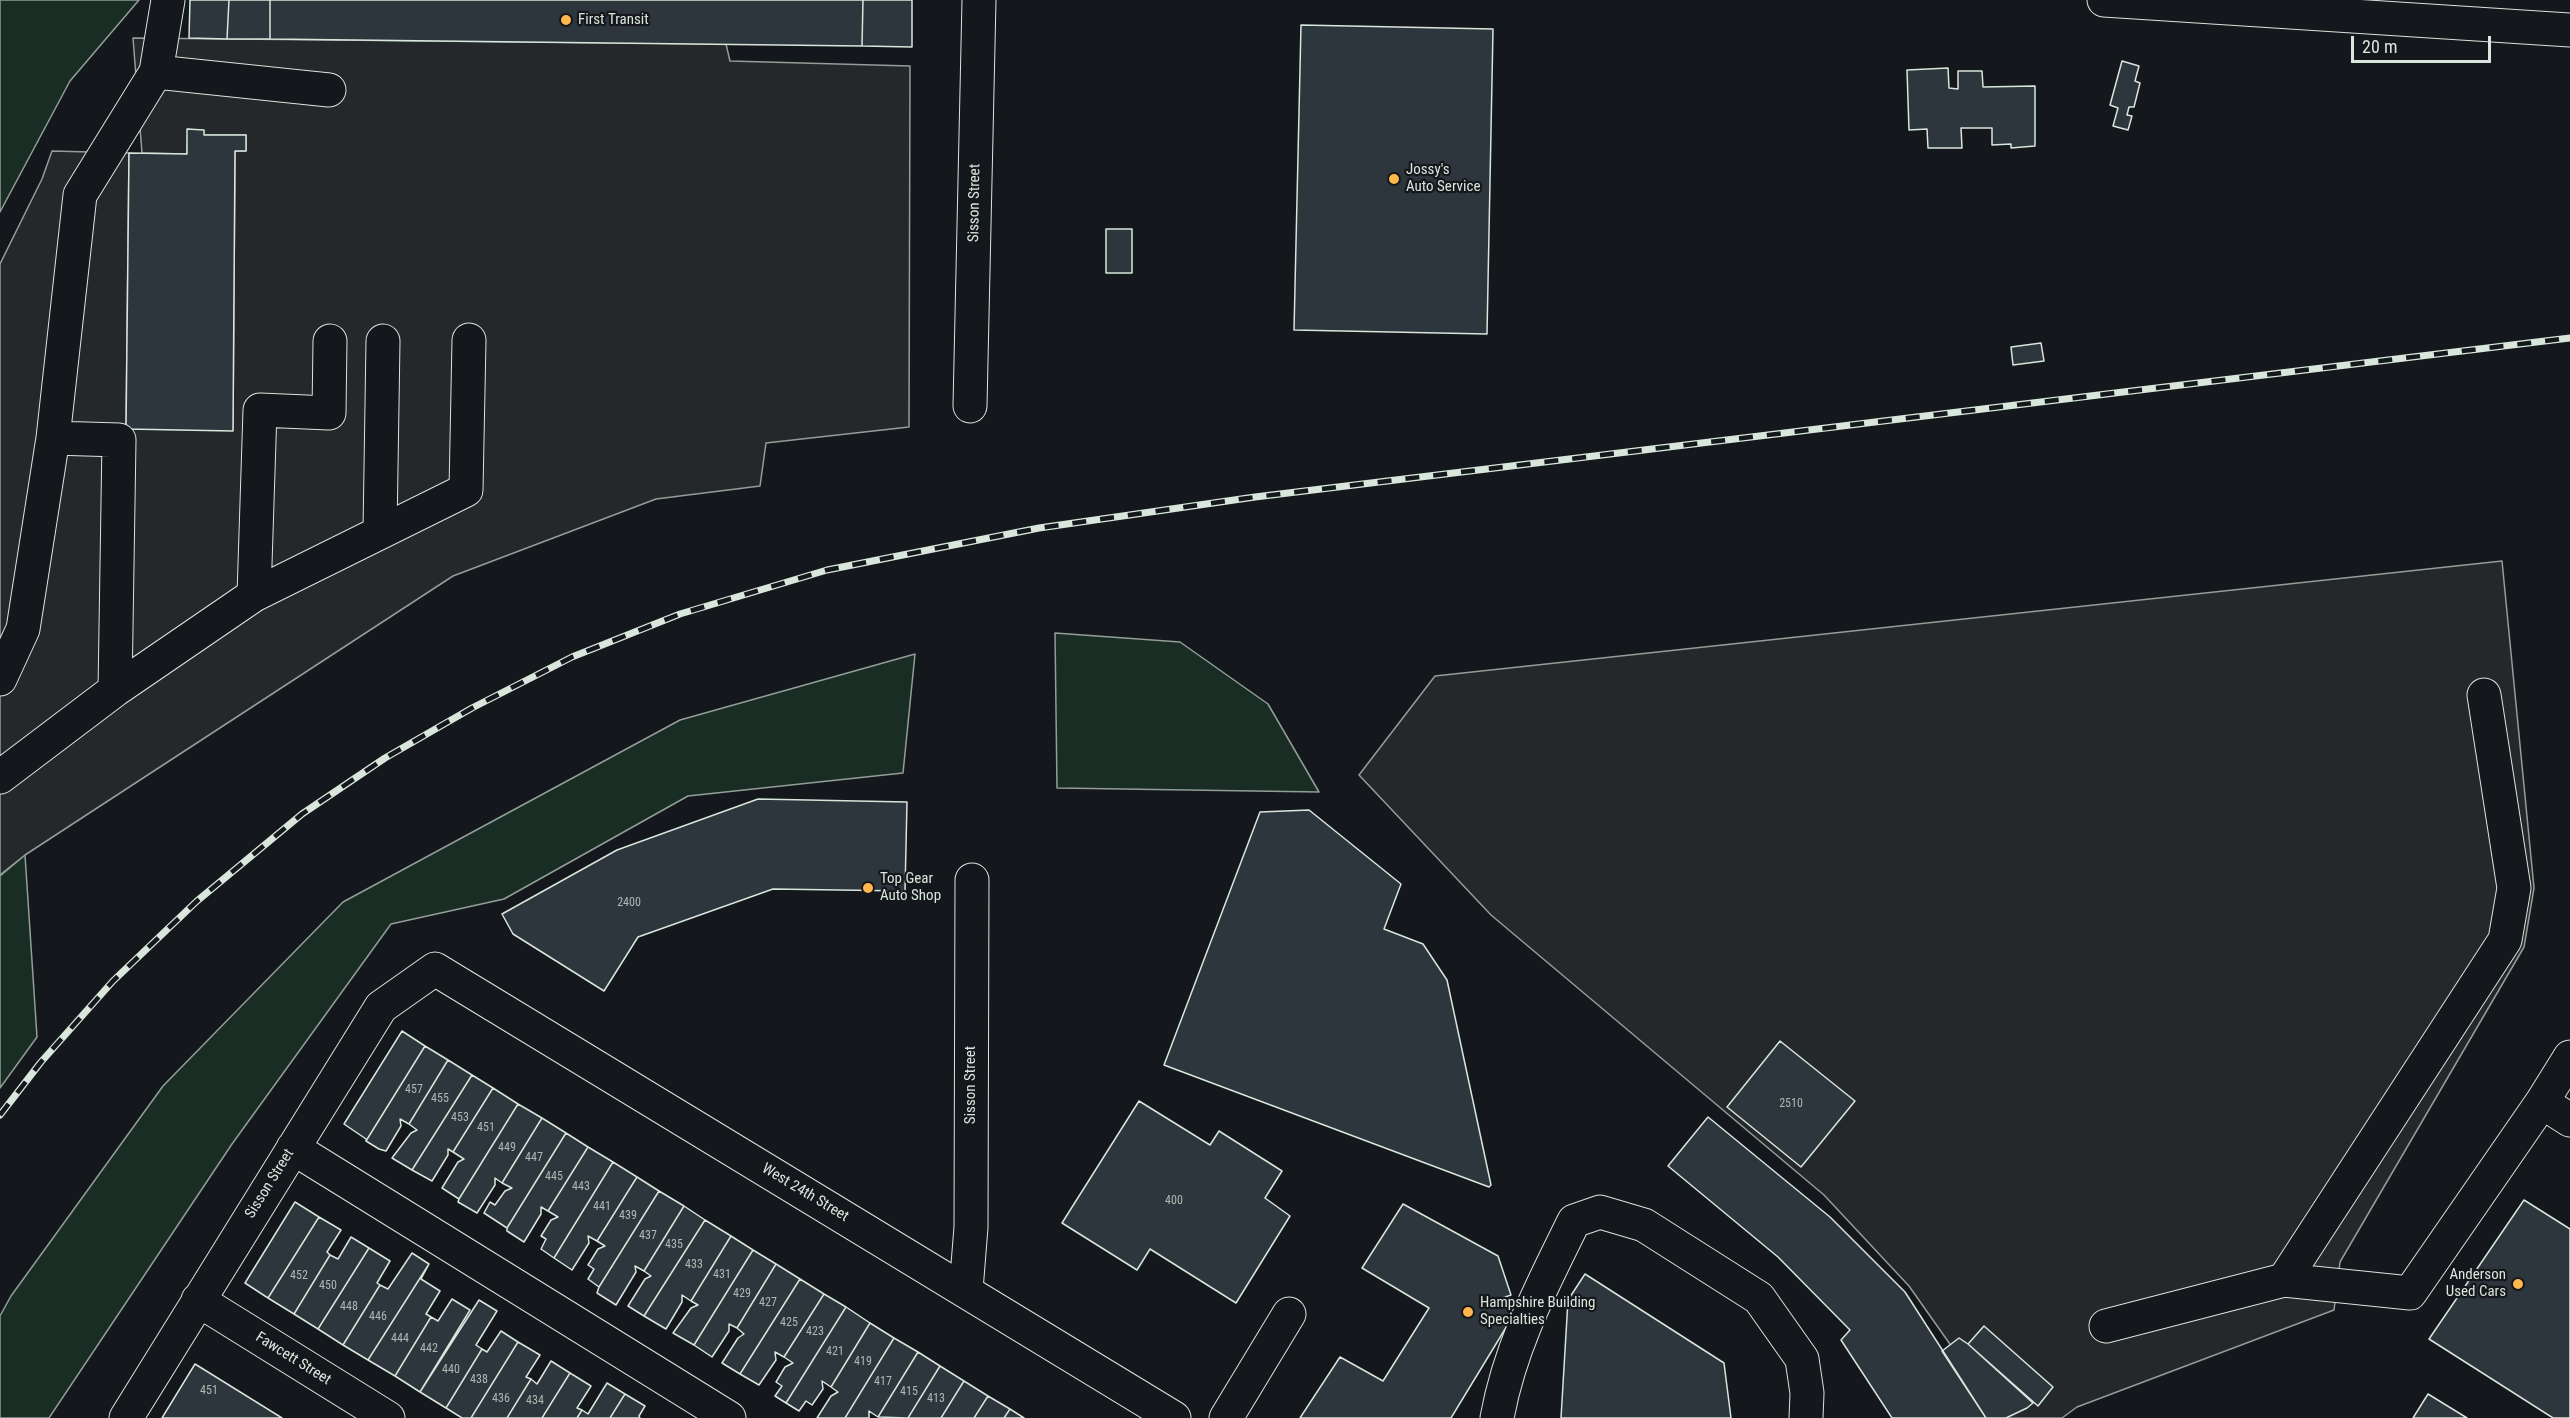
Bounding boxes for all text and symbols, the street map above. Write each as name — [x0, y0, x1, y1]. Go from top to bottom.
place label: First Transit — [578, 11, 649, 29]
marker: First Transit — [559, 13, 573, 27]
scale bar — [2354, 24, 2494, 62]
text: 20 m — [2362, 36, 2397, 57]
place label: Jossy's Auto Service — [1406, 161, 1480, 196]
street label: Sisson Street — [965, 164, 985, 242]
marker: Jossy's Auto Service — [1387, 172, 1401, 186]
place label: Top Gear Auto Shop — [880, 870, 941, 905]
marker: Top Gear Auto Shop — [861, 881, 875, 895]
house number: 2400 — [617, 896, 641, 910]
street label: Sisson Street — [962, 1046, 980, 1124]
house number: 457 — [405, 1083, 423, 1097]
house number: 455 — [431, 1092, 449, 1106]
house number: 2510 — [1779, 1097, 1803, 1111]
house number: 453 — [451, 1111, 469, 1125]
house number: 451 — [477, 1121, 495, 1135]
house number: 449 — [498, 1141, 516, 1155]
street label: Sisson Street — [242, 1146, 298, 1222]
house number: 447 — [525, 1151, 543, 1165]
street label: West 24th Street — [758, 1160, 852, 1226]
house number: 445 — [545, 1170, 563, 1184]
house number: 443 — [572, 1180, 590, 1194]
house number: 400 — [1165, 1194, 1183, 1208]
house number: 441 — [593, 1200, 611, 1214]
house number: 439 — [619, 1209, 637, 1223]
house number: 437 — [639, 1229, 657, 1243]
house number: 435 — [665, 1238, 683, 1252]
house number: 433 — [685, 1258, 703, 1272]
place label: Anderson Used Cars — [2446, 1266, 2506, 1301]
house number: 431 — [713, 1268, 731, 1282]
house number: 452 — [290, 1269, 308, 1283]
marker: Anderson Used Cars — [2511, 1277, 2525, 1291]
house number: 450 — [319, 1279, 337, 1293]
house number: 429 — [733, 1287, 751, 1301]
place label: Hampshire Building Specialties — [1480, 1294, 1595, 1329]
house number: 427 — [759, 1296, 777, 1310]
house number: 448 — [340, 1300, 358, 1314]
marker: Hampshire Building Specialties — [1461, 1305, 1475, 1319]
house number: 446 — [369, 1310, 387, 1324]
house number: 425 — [780, 1316, 798, 1330]
house number: 423 — [806, 1325, 824, 1339]
street label: Fawcett Street — [252, 1329, 334, 1389]
house number: 444 — [391, 1332, 409, 1346]
house number: 442 — [420, 1342, 438, 1356]
house number: 421 — [826, 1345, 844, 1359]
house number: 419 — [854, 1355, 872, 1369]
house number: 440 — [442, 1363, 460, 1377]
house number: 438 — [470, 1373, 488, 1387]
house number: 417 — [874, 1375, 892, 1389]
house number: 451 — [200, 1384, 218, 1398]
house number: 415 — [900, 1385, 918, 1399]
house number: 436 — [492, 1392, 510, 1406]
house number: 413 — [927, 1392, 945, 1406]
house number: 434 — [526, 1394, 544, 1408]

